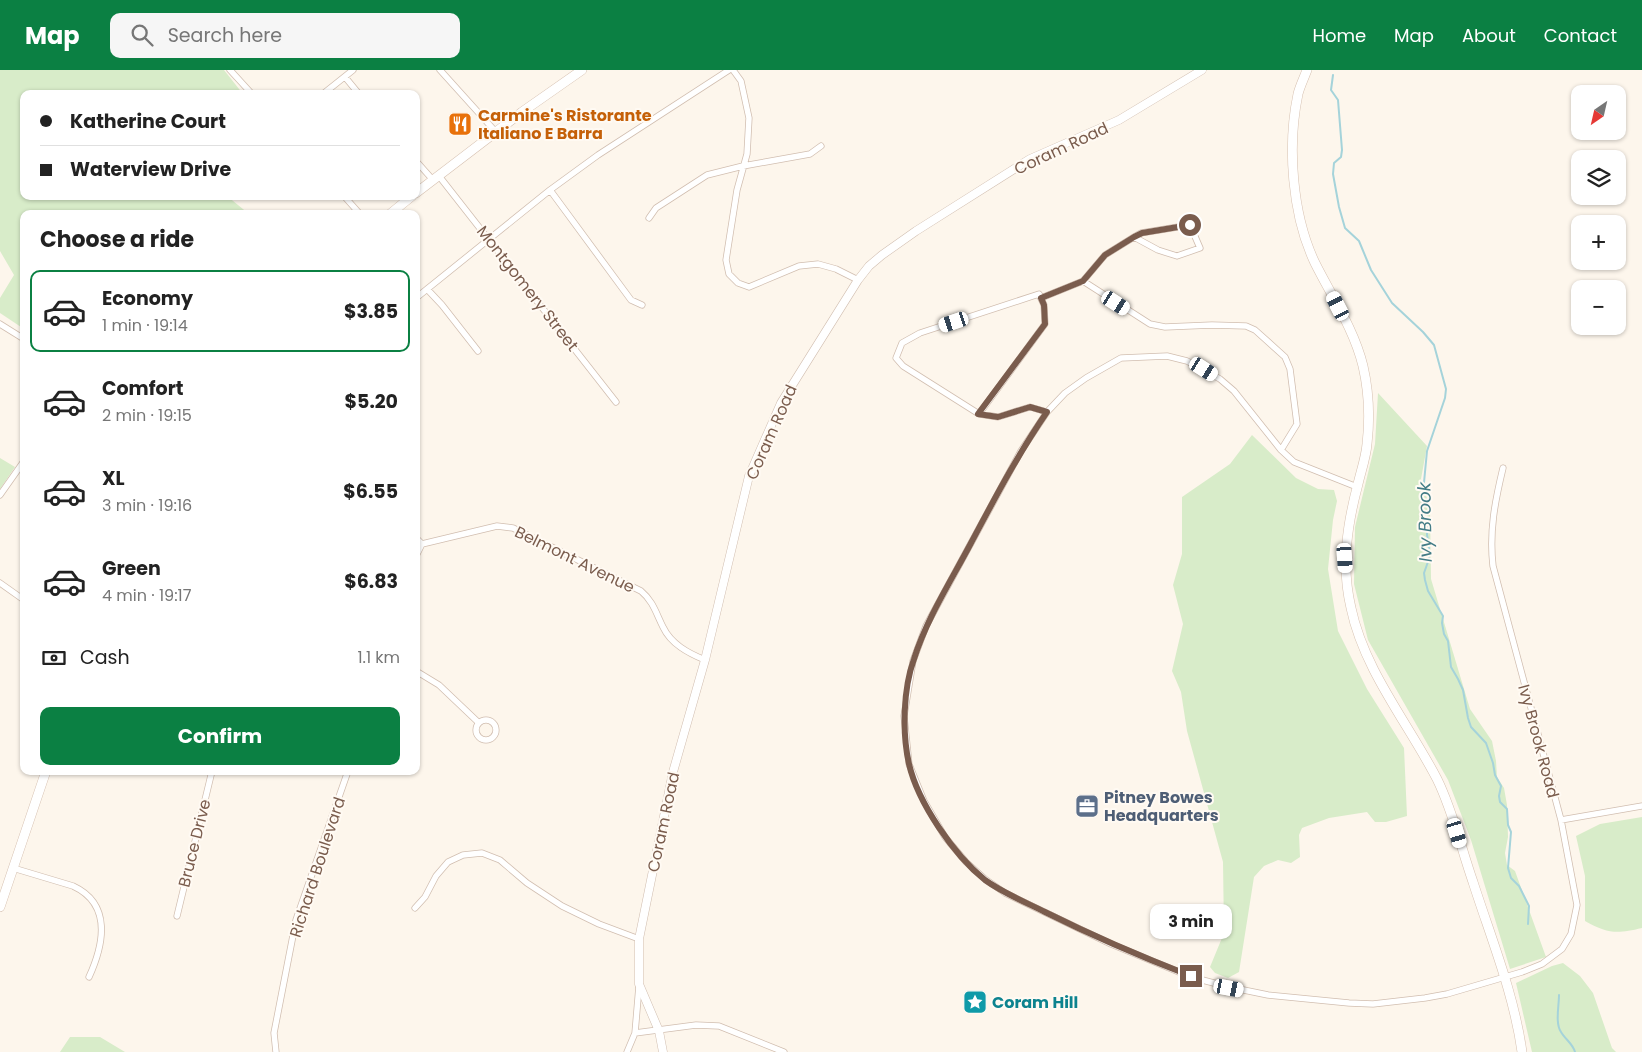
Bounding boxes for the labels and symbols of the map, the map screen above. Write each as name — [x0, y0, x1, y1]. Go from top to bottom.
north arrow — [1571, 85, 1626, 140]
place label: Carmine's Ristorante Italiano E Barra — [478, 104, 652, 145]
restaurant icon: Carmine's Ristorante Italiano E Barra — [447, 111, 473, 137]
street label: Coram Road — [1010, 117, 1112, 180]
route start — [1179, 214, 1201, 236]
street label: Montgomery Street — [471, 221, 584, 356]
car — [1099, 289, 1132, 317]
car — [1324, 289, 1351, 323]
car — [937, 310, 970, 334]
car — [1187, 355, 1220, 383]
street label: Coram Road — [740, 381, 803, 483]
water label: Ivy Brook — [1411, 481, 1438, 562]
street label: Belmont Avenue — [511, 520, 639, 598]
car — [1336, 543, 1353, 573]
street label: Ivy Brook Road — [1512, 682, 1565, 800]
street label: Coram Road — [642, 770, 685, 874]
place label: Pitney Bowes Headquarters — [1104, 786, 1219, 827]
office icon: Pitney Bowes Headquarters — [1074, 793, 1100, 819]
street label: Richard Boulevard — [284, 794, 351, 940]
street label: Bruce Drive — [172, 797, 217, 890]
car — [1445, 816, 1468, 850]
callout: 3 min — [1150, 904, 1232, 938]
route end — [1180, 965, 1202, 987]
car — [1212, 978, 1245, 998]
place icon: Coram Hill — [962, 989, 988, 1015]
place label: Coram Hill — [992, 991, 1078, 1014]

